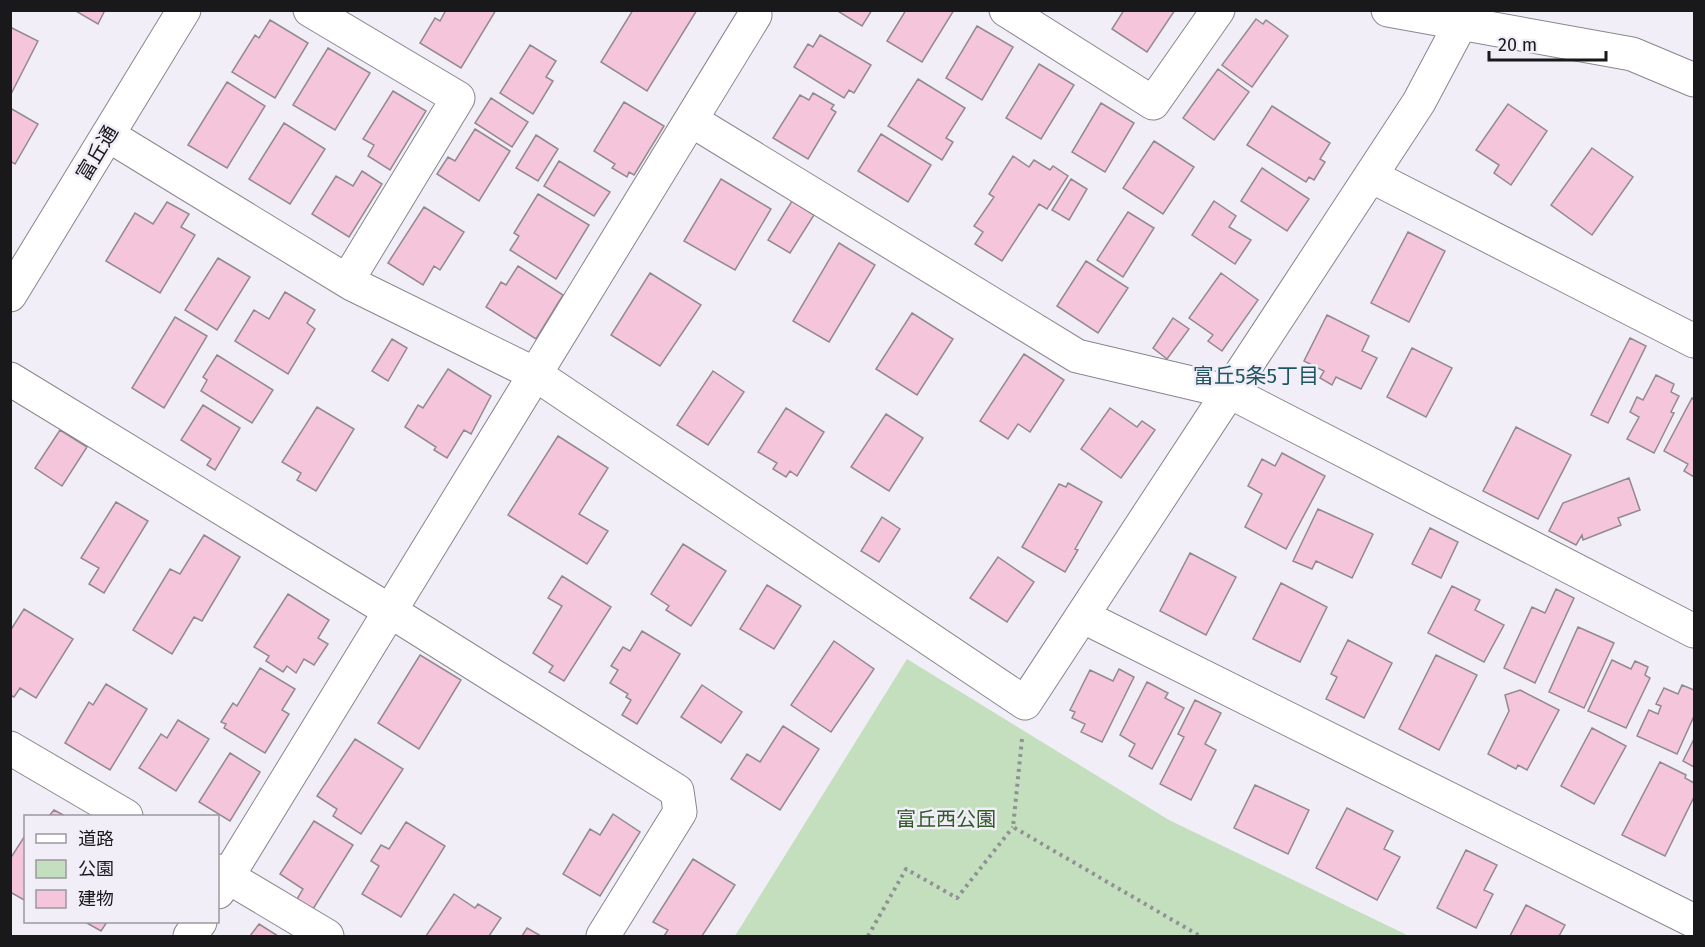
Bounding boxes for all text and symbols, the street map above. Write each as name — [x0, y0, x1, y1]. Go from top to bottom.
scale bar — [1489, 24, 1606, 62]
text: 20 m — [1498, 34, 1537, 56]
street label: 富丘通 — [71, 121, 123, 185]
district label: 富丘5条5丁目 — [1193, 363, 1319, 389]
park label: 富丘西公園 — [896, 807, 996, 831]
legend — [24, 815, 219, 923]
text: 道路 — [78, 828, 114, 850]
text: 公園 — [78, 858, 114, 880]
text: 建物 — [78, 888, 114, 910]

